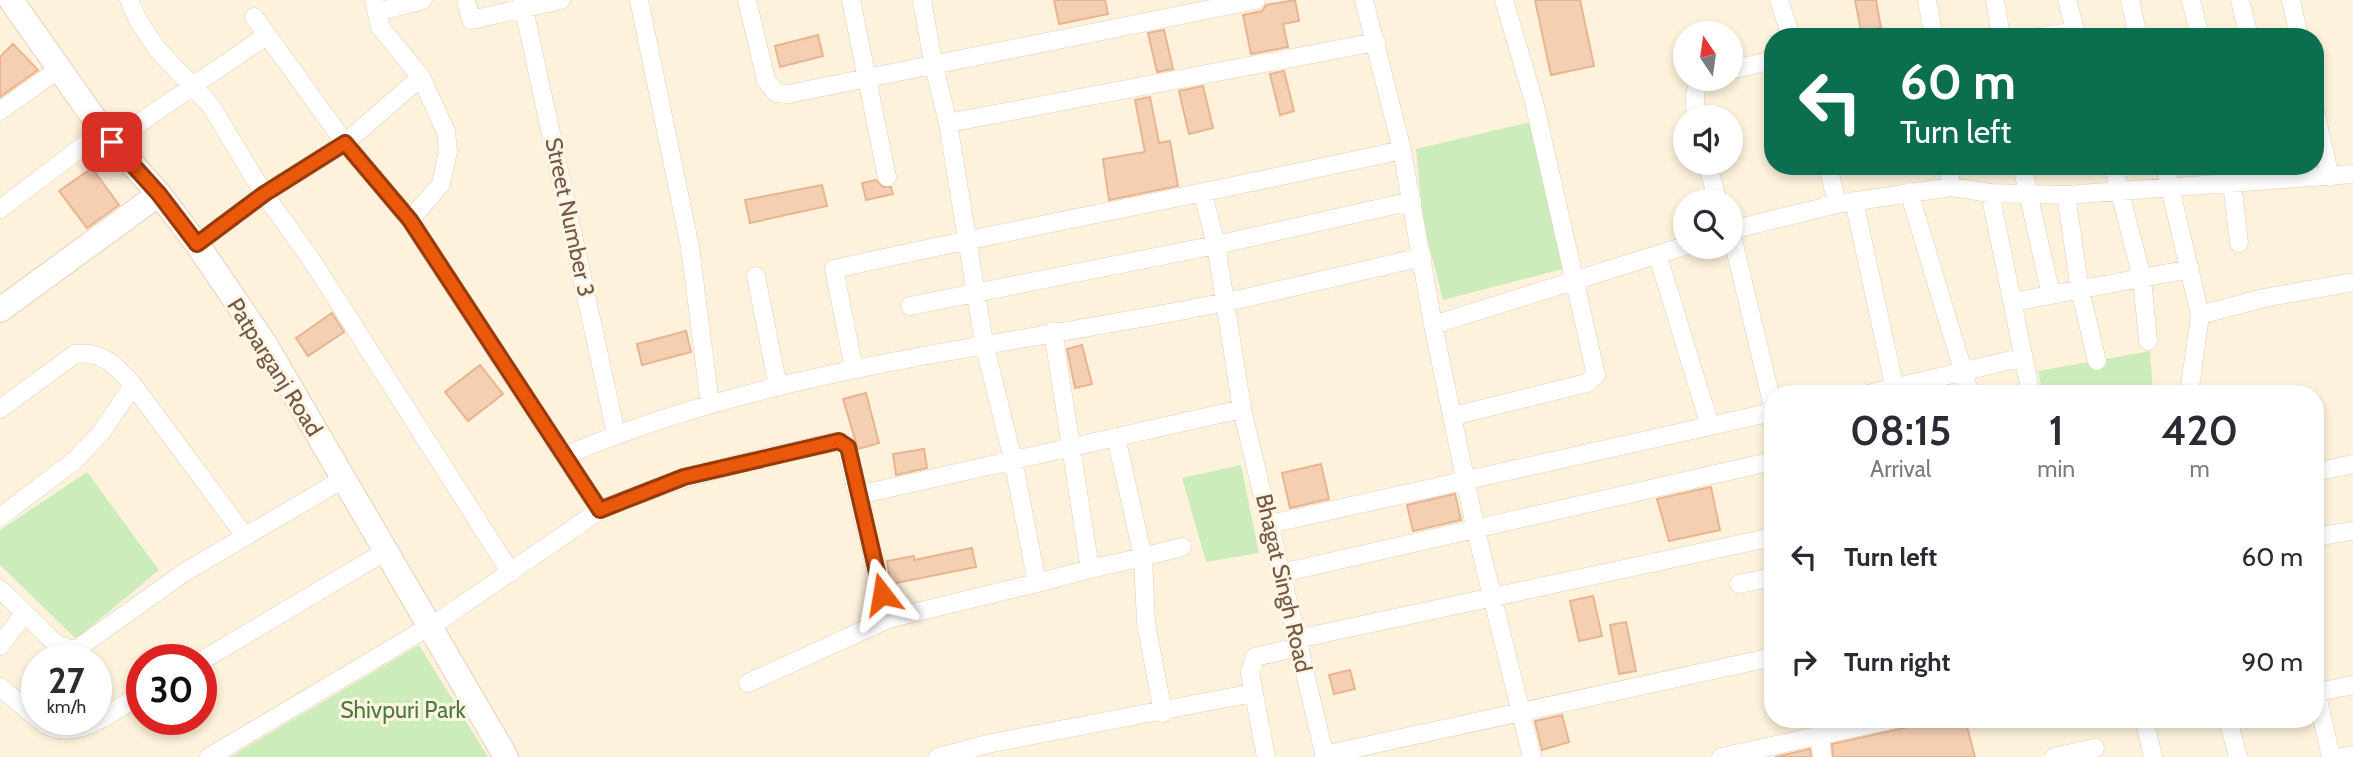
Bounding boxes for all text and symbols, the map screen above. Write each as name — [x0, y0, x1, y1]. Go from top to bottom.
north arrow — [1673, 21, 1743, 91]
map controls — [1673, 21, 1743, 259]
text: 60 m — [1900, 52, 2016, 111]
icon: left — [1785, 56, 1876, 147]
button: sound — [1673, 105, 1743, 175]
pin — [82, 112, 142, 172]
text: Turn left — [1900, 112, 2011, 151]
icon: arrive — [93, 123, 131, 161]
street label: Street Number 3 — [539, 135, 601, 299]
button: search — [1673, 189, 1743, 259]
street label: Patparganj Road — [221, 293, 329, 441]
text: 08:15 — [1850, 404, 1951, 456]
text: 1 — [2049, 404, 2064, 456]
text: 420 — [2161, 404, 2238, 456]
text: Arrival — [1870, 455, 1931, 483]
text: min — [2037, 455, 2075, 483]
text: m — [2189, 455, 2210, 483]
street label: Bhagat Singh Road — [1250, 491, 1318, 675]
icon: left — [1785, 538, 1823, 576]
text: Turn left — [1844, 541, 1937, 573]
text: 60 m — [2241, 541, 2303, 573]
position arrow — [845, 557, 919, 631]
icon: right — [1785, 643, 1823, 681]
speed limit sign: 30 — [126, 644, 217, 735]
text: Turn right — [1844, 646, 1950, 678]
text: 90 m — [2241, 646, 2303, 678]
text: 27 — [48, 659, 85, 702]
text: km/h — [47, 696, 86, 718]
park label: Shivpuri Park — [340, 696, 466, 724]

